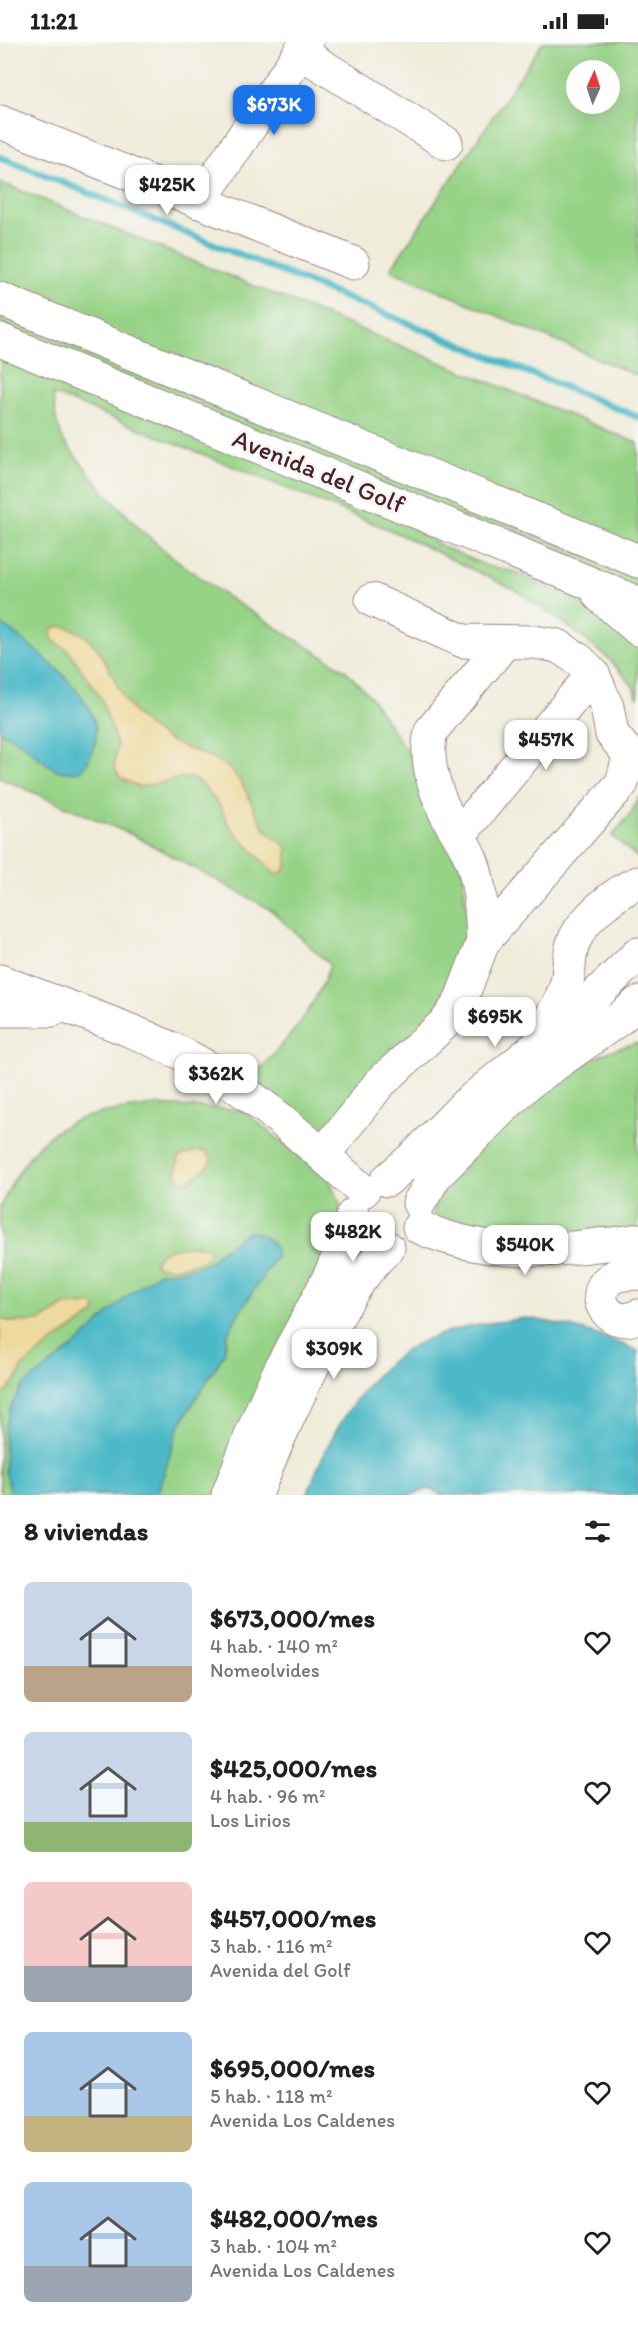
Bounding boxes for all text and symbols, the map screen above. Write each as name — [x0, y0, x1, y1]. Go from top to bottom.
text: 11:21 — [30, 8, 78, 35]
north arrow — [566, 60, 620, 114]
map controls — [566, 60, 620, 114]
pin: $673K — [232, 85, 316, 136]
text: $673K — [247, 92, 301, 116]
pin: $425K — [125, 165, 209, 216]
text: $425K — [139, 172, 195, 196]
street label: Avenida del Golf — [228, 422, 410, 520]
pin: $457K — [504, 720, 588, 771]
text: $457K — [518, 727, 574, 751]
pin: $695K — [453, 997, 537, 1048]
text: $695K — [468, 1004, 522, 1028]
pin: $362K — [174, 1054, 258, 1105]
text: $362K — [189, 1061, 243, 1085]
pin: $482K — [311, 1212, 395, 1263]
text: $482K — [325, 1219, 381, 1243]
pin: $540K — [483, 1225, 567, 1276]
text: $540K — [496, 1232, 554, 1256]
pin: $309K — [292, 1329, 376, 1380]
text: $309K — [306, 1336, 362, 1360]
text: 8 viviendas — [24, 1515, 148, 1547]
icon: filters — [581, 1515, 614, 1548]
text: $673,000/mes — [210, 1602, 375, 1634]
icon: home — [72, 1606, 144, 1678]
icon: heart — [581, 1626, 614, 1659]
text: 4 hab. · 140 m² — [210, 1634, 338, 1658]
text: Nomeolvides — [210, 1658, 320, 1682]
text: $425,000/mes — [210, 1752, 377, 1784]
icon: home — [72, 1756, 144, 1828]
icon: heart — [581, 1776, 614, 1809]
text: 4 hab. · 96 m² — [210, 1784, 325, 1808]
text: Los Lirios — [210, 1808, 291, 1832]
text: $457,000/mes — [210, 1902, 376, 1934]
icon: home — [72, 1906, 144, 1978]
icon: heart — [581, 1926, 614, 1959]
text: 3 hab. · 116 m² — [210, 1934, 332, 1958]
text: Avenida del Golf — [210, 1958, 351, 1982]
text: $695,000/mes — [210, 2052, 375, 2084]
icon: home — [72, 2056, 144, 2128]
icon: heart — [581, 2076, 614, 2109]
text: 5 hab. · 118 m² — [210, 2084, 332, 2108]
text: Avenida Los Caldenes — [210, 2108, 395, 2132]
text: $482,000/mes — [210, 2202, 378, 2234]
icon: home — [72, 2206, 144, 2278]
icon: heart — [581, 2226, 614, 2259]
text: 3 hab. · 104 m² — [210, 2234, 337, 2258]
text: Avenida Los Caldenes — [210, 2258, 395, 2282]

